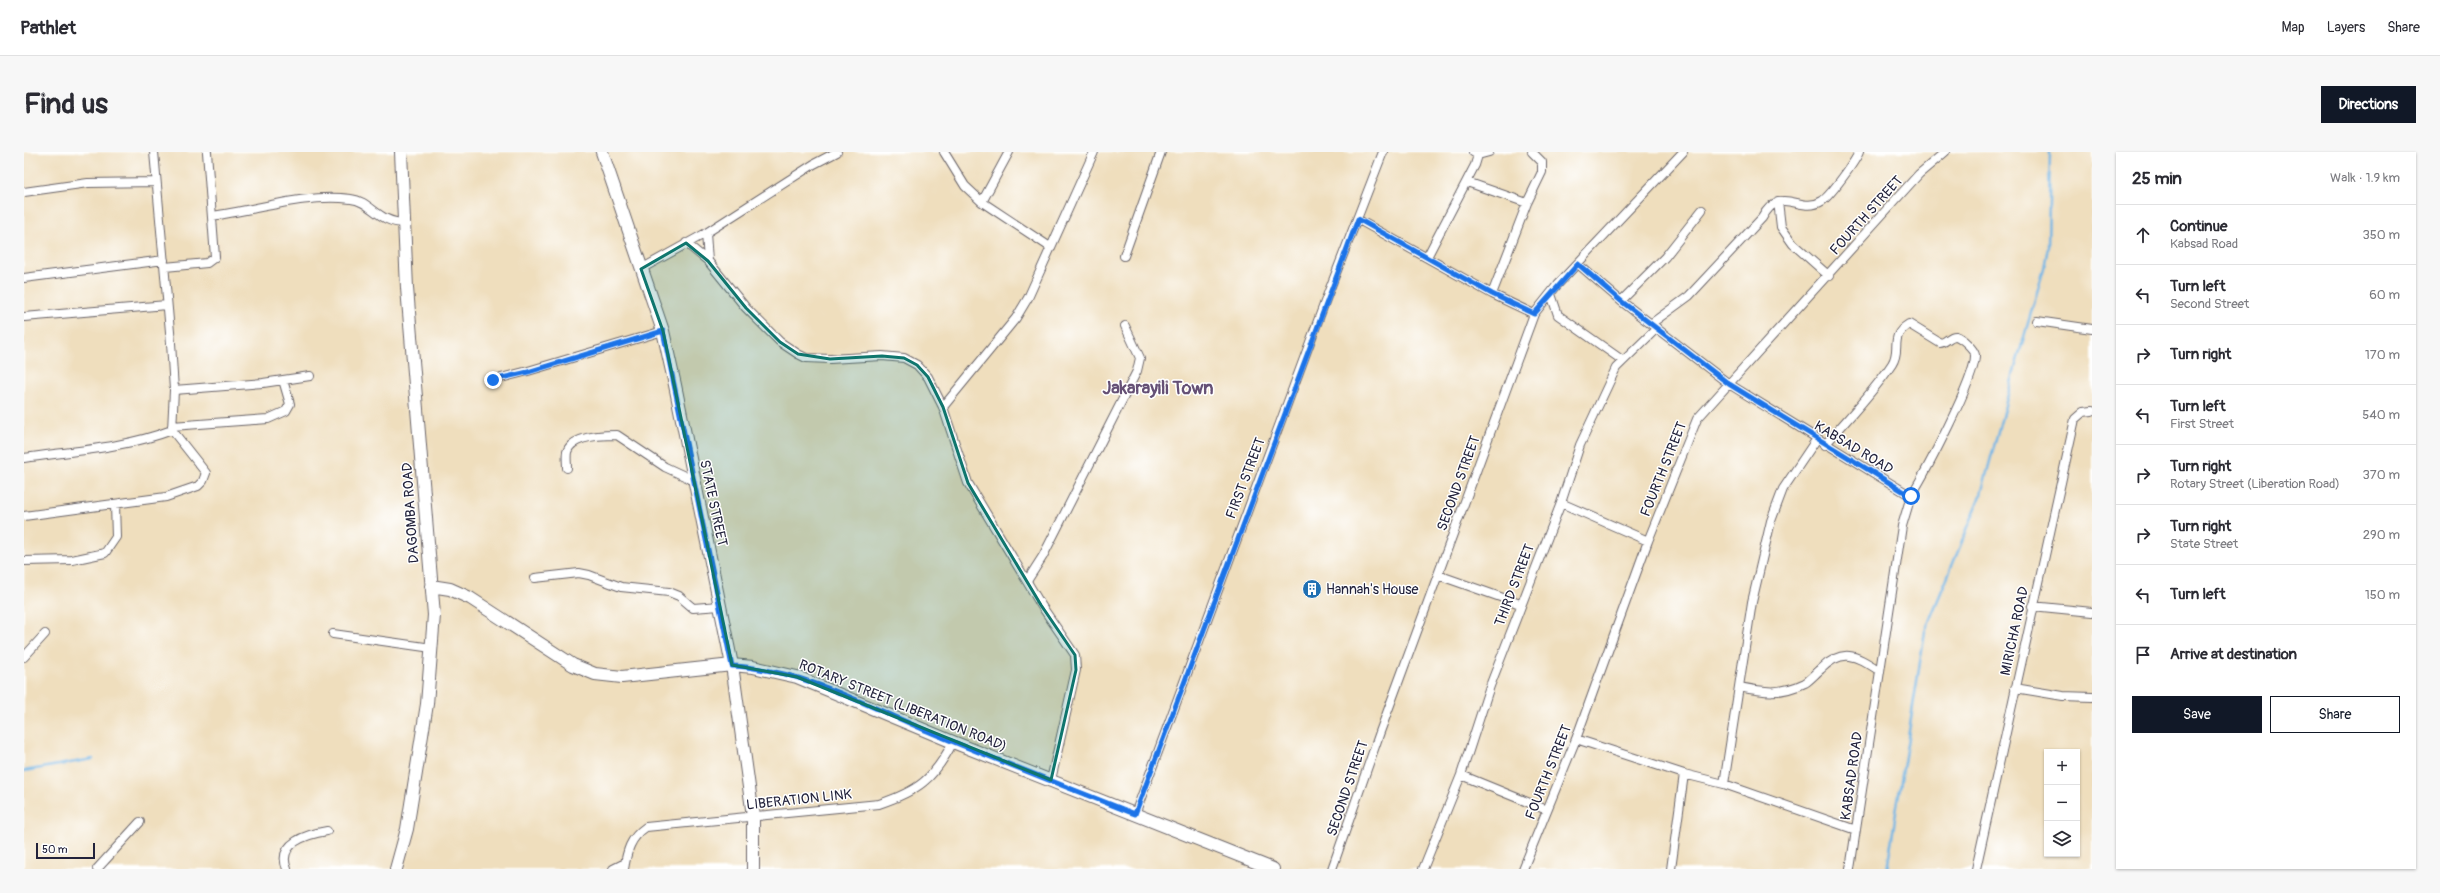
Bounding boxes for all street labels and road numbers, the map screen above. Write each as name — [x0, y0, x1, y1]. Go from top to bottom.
street label: FOURTH STREET — [1826, 172, 1907, 258]
street label: KABSAD ROAD — [1811, 417, 1896, 478]
street label: FOURTH STREET — [1637, 419, 1690, 519]
street label: SECOND STREET — [1433, 433, 1484, 533]
street label: FIRST STREET — [1222, 435, 1269, 521]
street label: STATE STREET — [696, 458, 731, 548]
street label: DAGOMBA ROAD — [398, 462, 423, 564]
street label: THIRD STREET — [1491, 541, 1538, 629]
street label: MIRICHA ROAD — [1997, 585, 2032, 677]
street label: ROTARY STREET (LIBERATION ROAD) — [796, 656, 1009, 755]
street label: FOURTH STREET — [1522, 722, 1575, 822]
street label: KABSAD ROAD — [1837, 731, 1866, 821]
street label: SECOND STREET — [1323, 738, 1372, 838]
street label: LIBERATION LINK — [745, 785, 853, 813]

